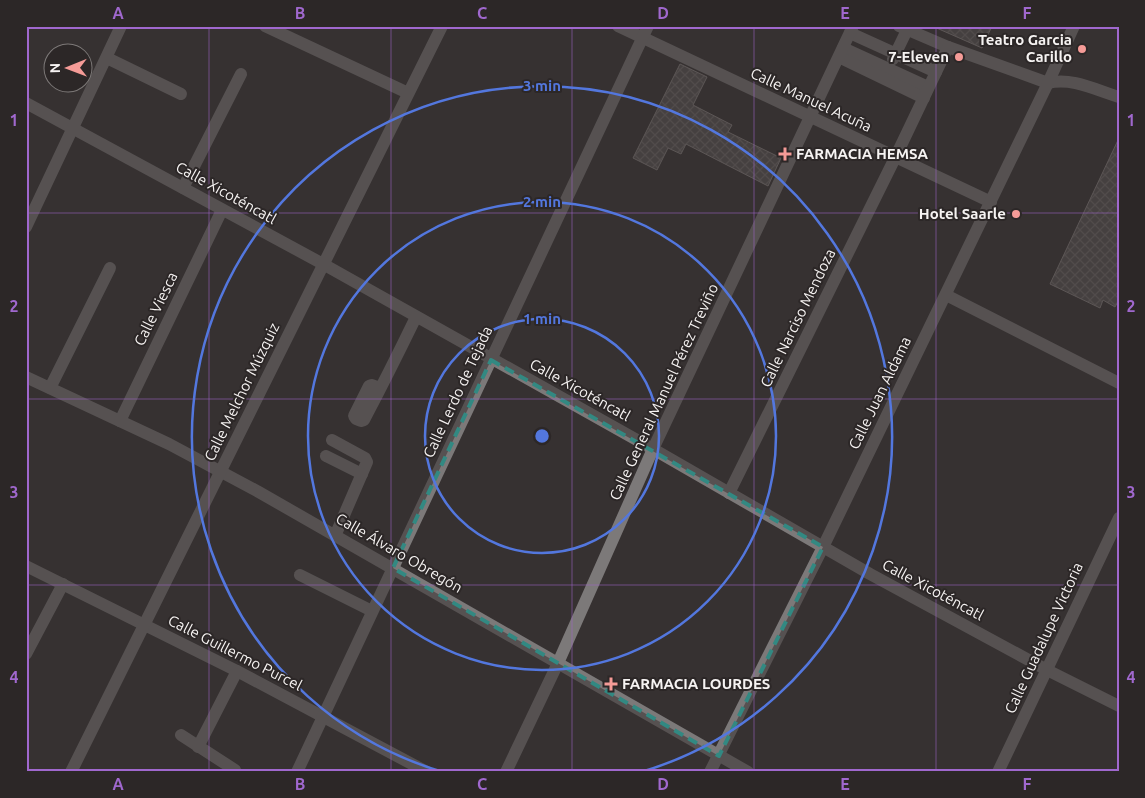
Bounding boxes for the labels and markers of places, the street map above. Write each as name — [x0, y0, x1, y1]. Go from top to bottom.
place label: Teatro Garcia Carillo — [978, 31, 1072, 65]
marker: Teatro Garcia Carillo — [1076, 43, 1088, 55]
place label: 7-Eleven — [888, 48, 949, 65]
marker: 7-Eleven — [953, 51, 965, 63]
place label: FARMACIA HEMSA — [796, 145, 929, 162]
marker: FARMACIA HEMSA — [778, 147, 792, 161]
place label: Hotel Saarle — [919, 205, 1006, 222]
marker: Hotel Saarle — [1010, 208, 1022, 220]
centre of rings — [533, 427, 551, 445]
place label: FARMACIA LOURDES — [622, 675, 770, 692]
marker: FARMACIA LOURDES — [604, 677, 618, 691]

